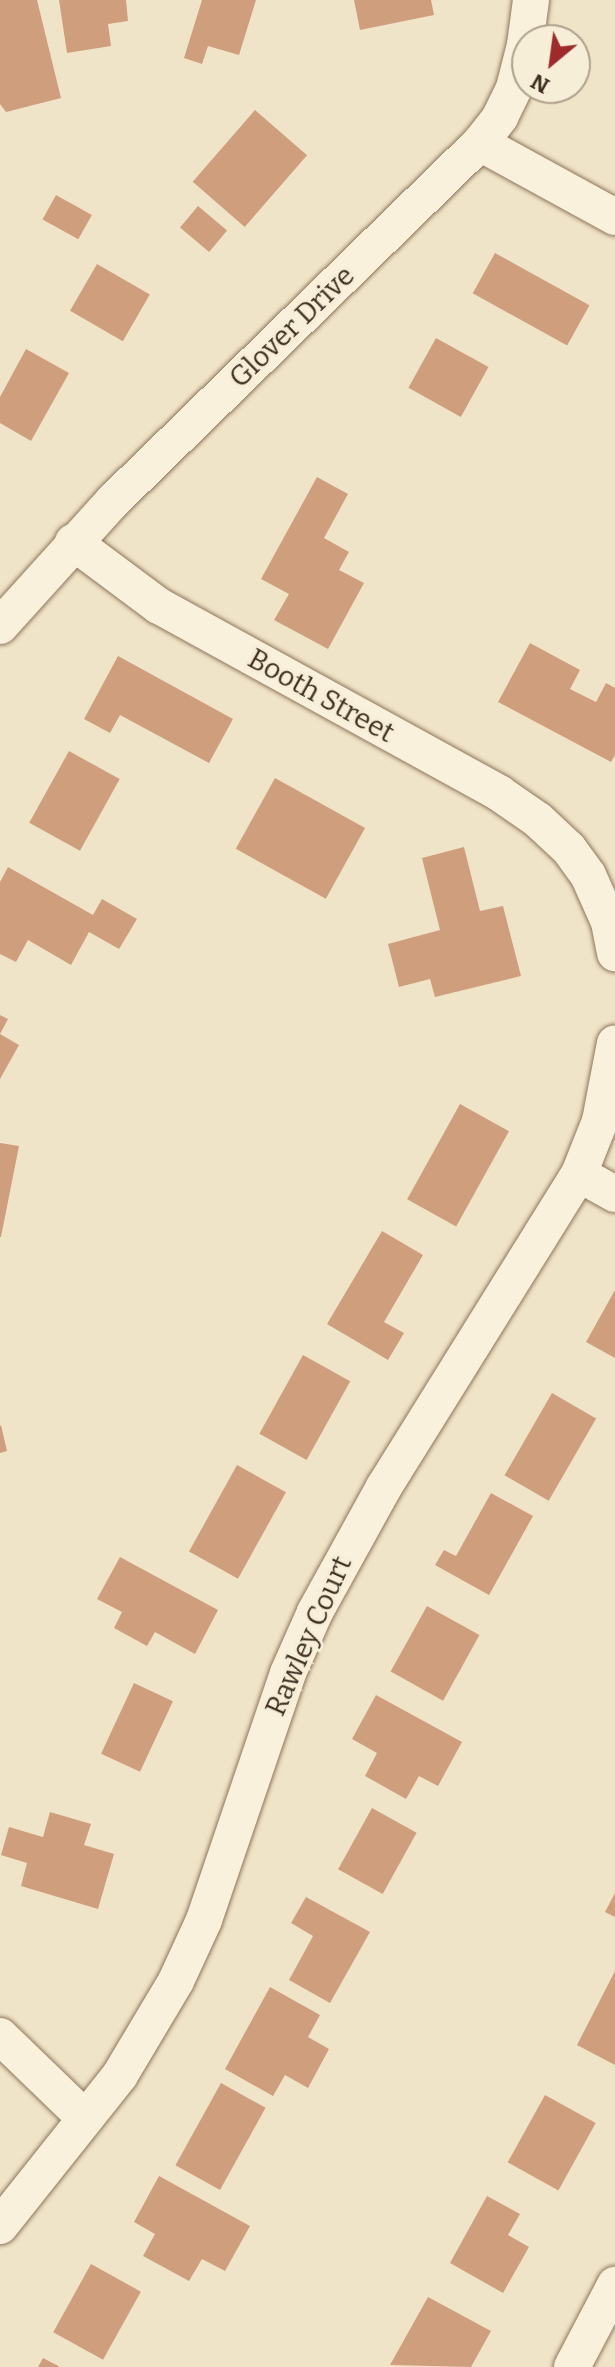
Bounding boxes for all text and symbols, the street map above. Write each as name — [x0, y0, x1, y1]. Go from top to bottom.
north arrow — [511, 24, 591, 104]
text: N — [526, 68, 554, 100]
street label: Glover Drive — [223, 259, 361, 395]
street label: Booth Street — [242, 642, 400, 750]
street label: Rawley Court — [259, 1551, 359, 1721]

